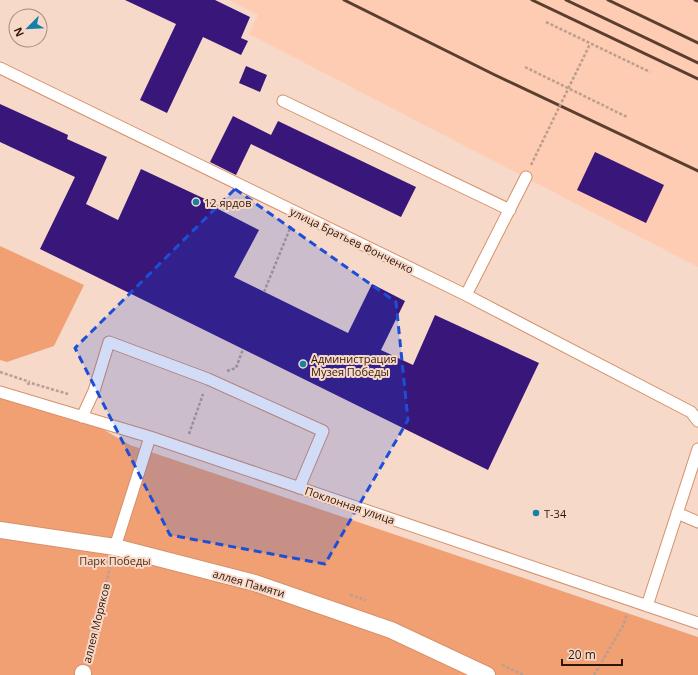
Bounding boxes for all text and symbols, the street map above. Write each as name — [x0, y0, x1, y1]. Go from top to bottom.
north arrow — [8, 8, 48, 48]
text: N — [10, 25, 27, 39]
place label: 12 ярдов — [204, 195, 252, 210]
marker: 12 ярдов — [191, 197, 201, 207]
street label: улица Братьев Фонченко — [288, 204, 417, 277]
place label: Администрация Музея Победы — [311, 351, 397, 379]
marker: Администрация Музея Победы — [298, 359, 308, 369]
street label: Поклонная улица — [303, 483, 397, 527]
place label: Т-34 — [544, 506, 567, 521]
marker: Т-34 — [531, 508, 541, 518]
park label: Парк Победы — [79, 553, 151, 568]
street label: аллея Памяти — [211, 566, 287, 600]
street label: аллея Моряков — [79, 582, 113, 664]
scale bar — [562, 641, 622, 667]
text: 20 m — [568, 646, 596, 663]

